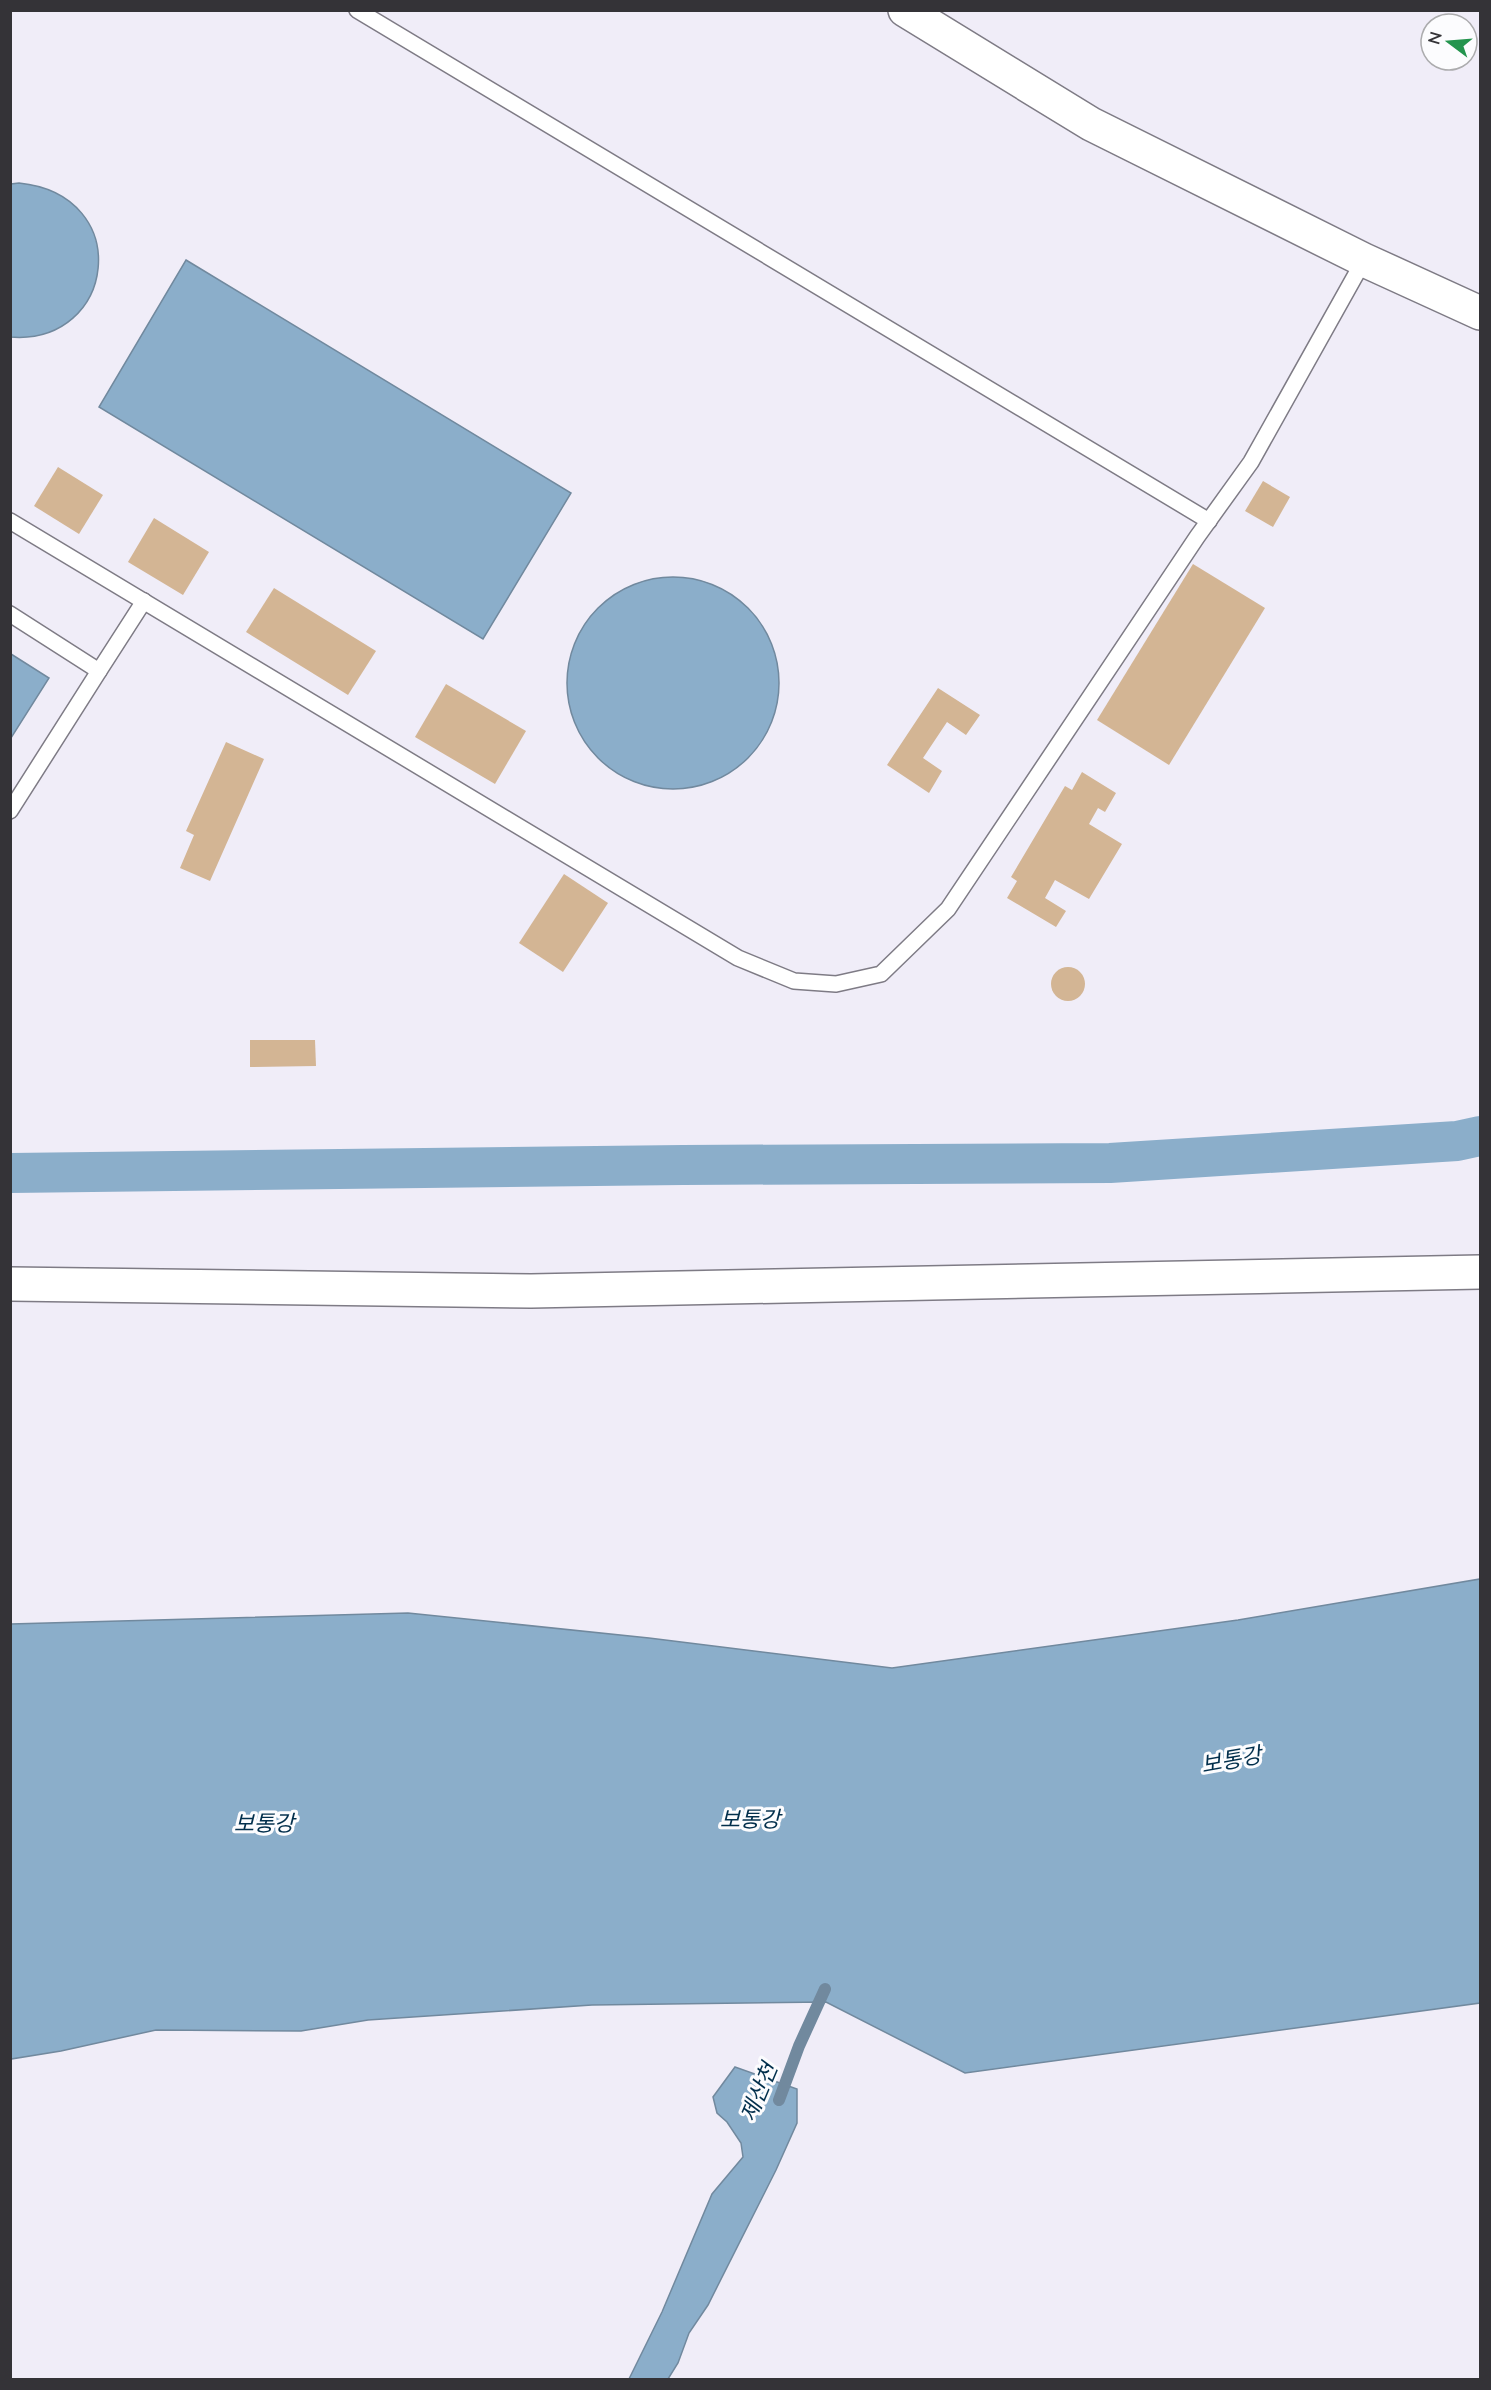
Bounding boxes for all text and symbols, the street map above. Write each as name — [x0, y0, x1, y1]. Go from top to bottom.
north arrow — [1419, 12, 1479, 72]
text: N — [1423, 29, 1445, 46]
water label: 보통강 — [1199, 1740, 1266, 1778]
water label: 보통강 — [720, 1805, 783, 1832]
water label: 보통강 — [234, 1809, 297, 1836]
water label: 제산천 — [734, 2056, 783, 2125]

